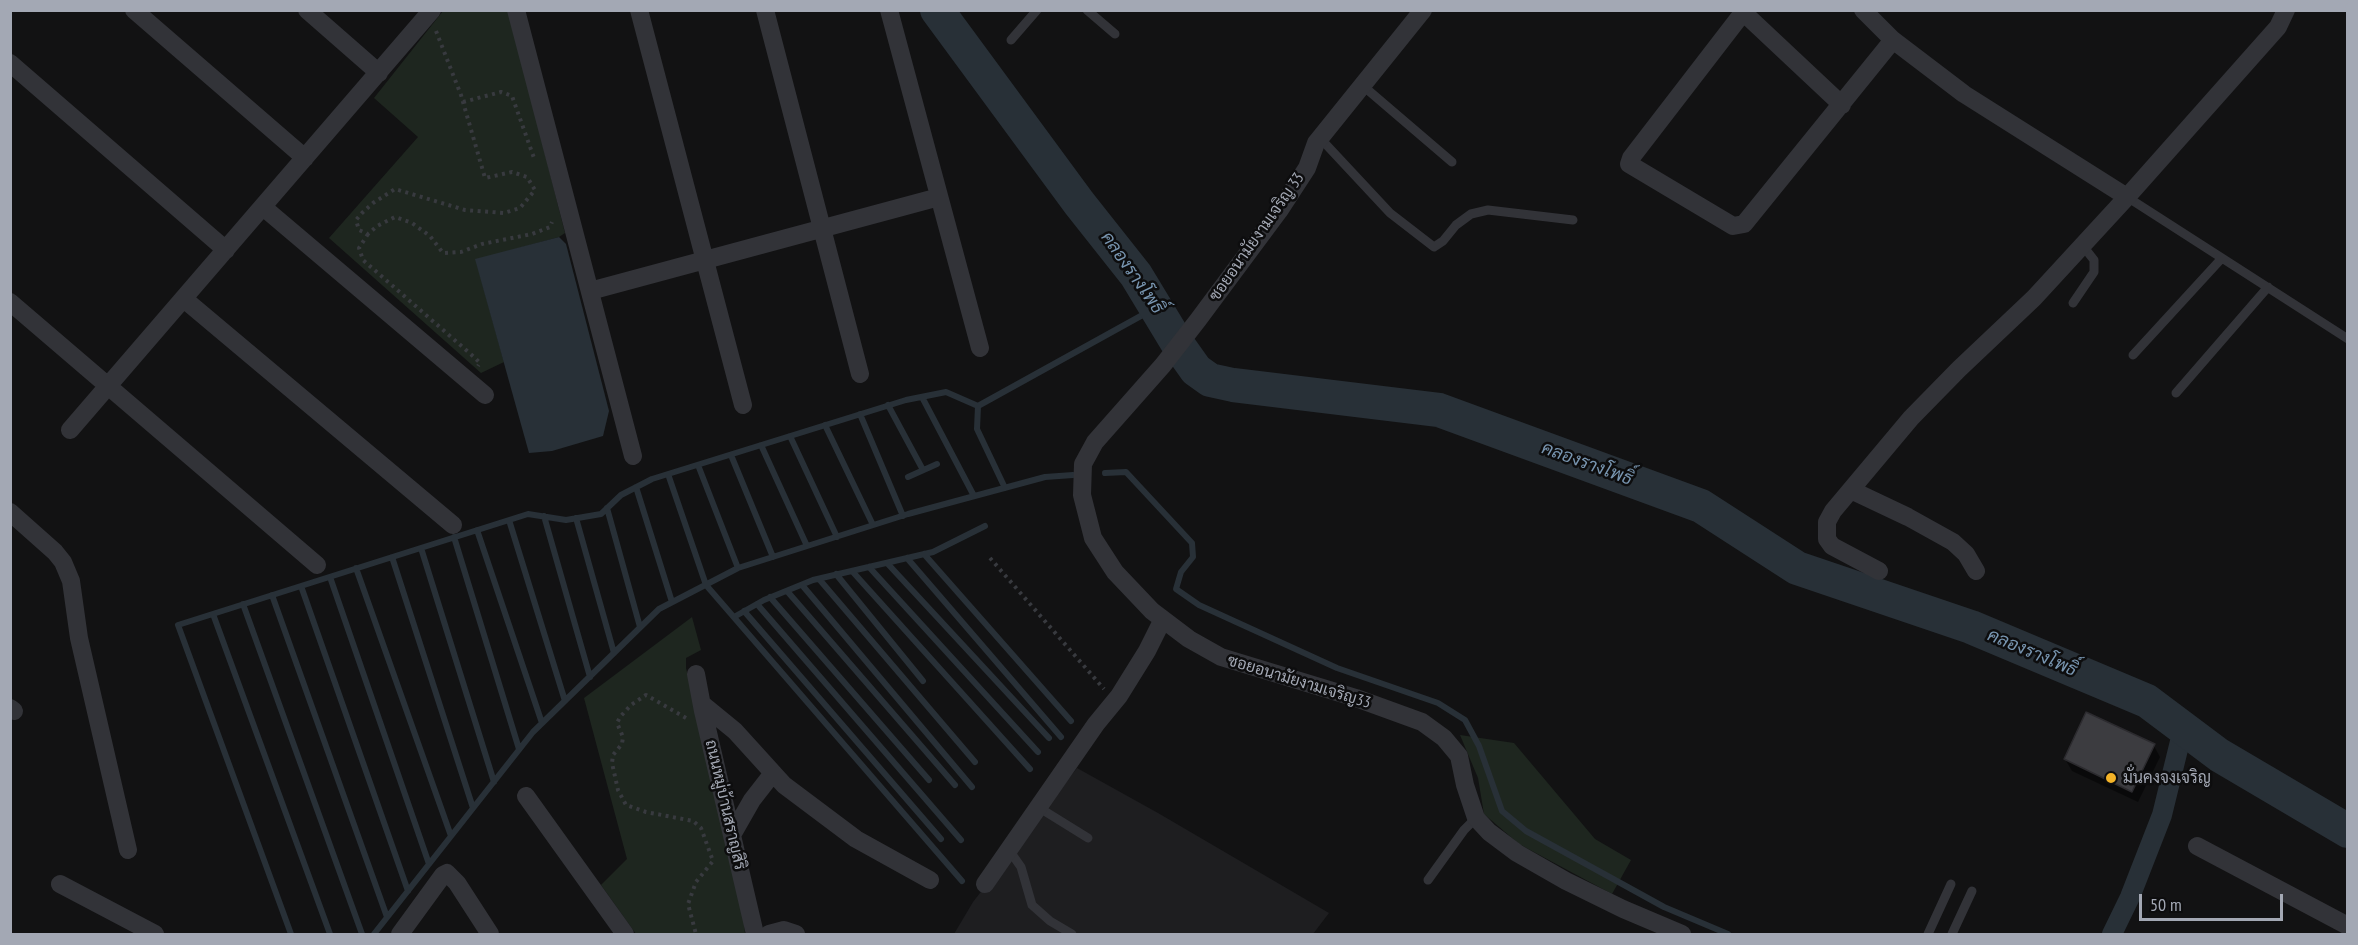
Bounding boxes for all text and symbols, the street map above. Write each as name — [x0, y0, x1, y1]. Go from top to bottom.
street label: ซอยอนามัยงามเจริญ 33 — [1205, 169, 1309, 305]
water label: คลองรางโพธิ์ — [1096, 228, 1168, 318]
water label: คลองรางโพธิ์ — [1539, 438, 1635, 490]
water label: คลองรางโพธิ์ — [1984, 624, 2080, 682]
street label: ซอยอนามัยงามเจริญ33 — [1225, 651, 1373, 713]
street label: ถนนหมู่บ้านสราญสิริ — [701, 738, 749, 872]
place label: มั่นคงจงเจริญ — [2123, 768, 2211, 788]
marker: มั่นคงจงเจริญ — [2104, 771, 2118, 785]
scale bar — [2142, 882, 2286, 920]
text: 50 m — [2150, 893, 2182, 916]

